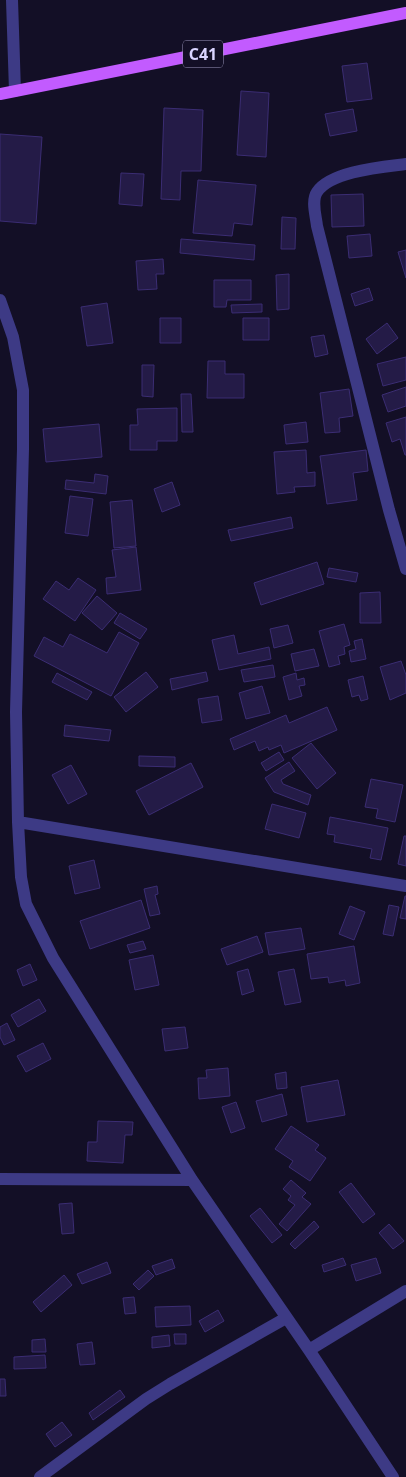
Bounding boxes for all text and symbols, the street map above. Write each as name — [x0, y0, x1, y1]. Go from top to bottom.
road number: C41 — [183, 41, 223, 68]

